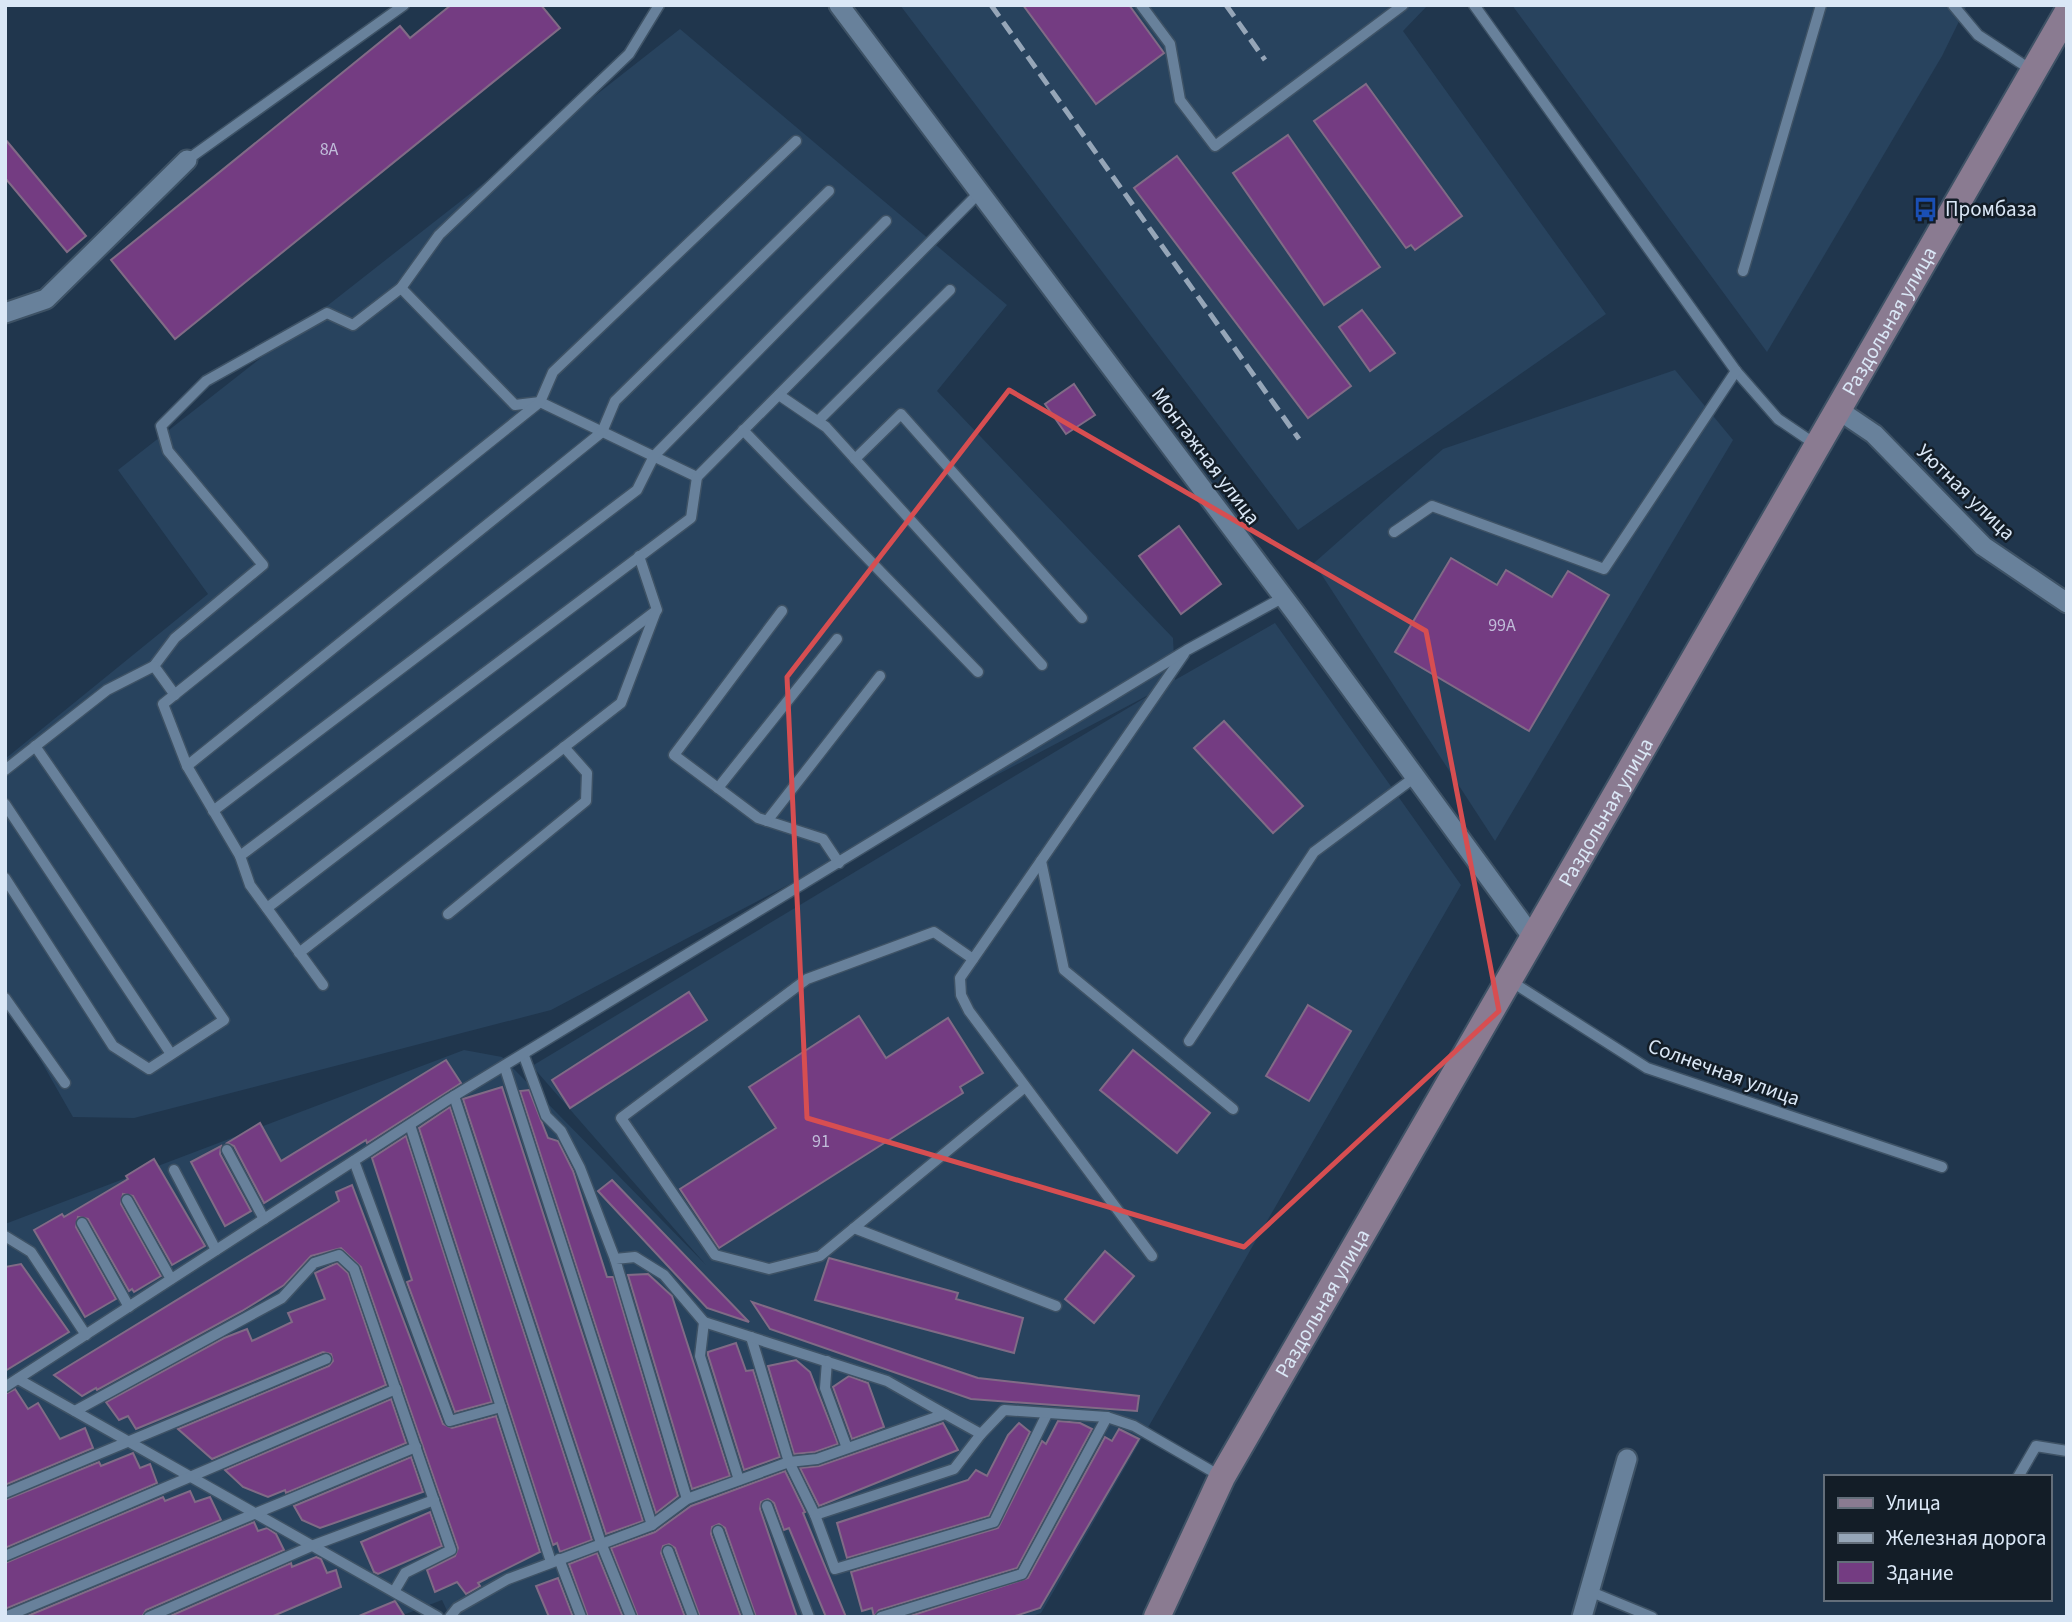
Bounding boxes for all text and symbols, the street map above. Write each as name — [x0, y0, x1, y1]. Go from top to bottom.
house number: 8А — [320, 137, 339, 162]
place label: Промбаза — [1945, 194, 2037, 224]
bus stop icon: Промбаза — [1911, 195, 1939, 223]
street label: Раздольная улица — [1834, 241, 1944, 401]
street label: Монтажная улица — [1144, 381, 1268, 531]
street label: Уютная улица — [1910, 437, 2022, 547]
house number: 99А — [1488, 613, 1516, 638]
street label: Раздольная улица — [1551, 732, 1661, 892]
street label: Солнечная улица — [1644, 1031, 1804, 1113]
house number: 91 — [812, 1129, 830, 1154]
street label: Раздольная улица — [1267, 1223, 1377, 1383]
legend — [1824, 1475, 2051, 1601]
text: Улица — [1886, 1488, 1941, 1518]
text: Железная дорога — [1886, 1523, 2046, 1553]
text: Здание — [1886, 1558, 1954, 1588]

